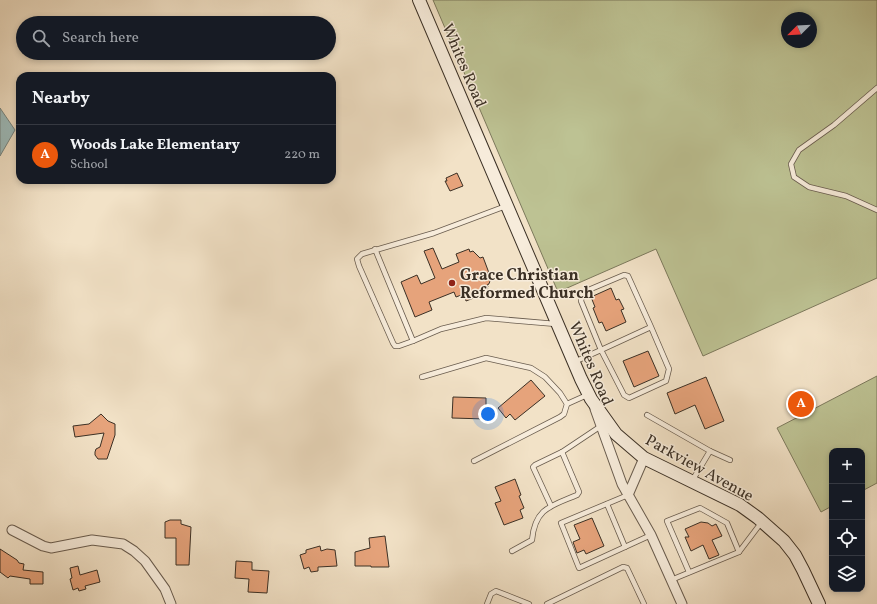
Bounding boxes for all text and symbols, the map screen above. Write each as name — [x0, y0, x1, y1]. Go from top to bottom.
north arrow — [781, 12, 817, 48]
search box — [16, 16, 336, 60]
street label: Whites Road — [436, 20, 491, 111]
icon: search — [30, 27, 52, 49]
text: Search here — [62, 28, 139, 49]
text: Nearby — [32, 87, 90, 110]
text: Woods Lake Elementary — [70, 135, 240, 156]
text: A — [40, 146, 50, 164]
text: 220 m — [284, 146, 320, 164]
text: School — [70, 156, 108, 174]
place label: Grace Christian Reformed Church — [460, 265, 594, 305]
marker: Grace Christian Reformed Church — [447, 278, 457, 288]
street label: Whites Road — [563, 318, 618, 409]
pin: A — [788, 389, 814, 419]
your location — [478, 404, 498, 424]
street label: Parkview Avenue — [641, 430, 757, 508]
map controls — [829, 448, 865, 592]
button: + — [829, 448, 865, 484]
button: − — [829, 484, 865, 520]
button: locate — [829, 520, 865, 556]
button: layers — [829, 556, 865, 592]

